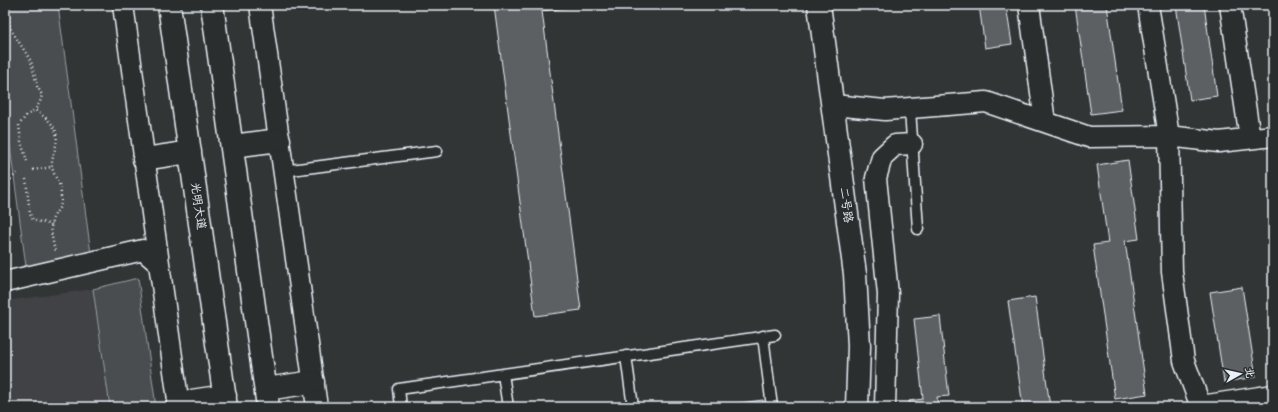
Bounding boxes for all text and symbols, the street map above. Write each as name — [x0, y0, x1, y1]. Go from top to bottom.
street label: 光明大道 — [187, 181, 209, 231]
street label: 二号路 — [836, 186, 856, 224]
north arrow — [1220, 354, 1260, 394]
text: 北 — [1242, 366, 1257, 379]

